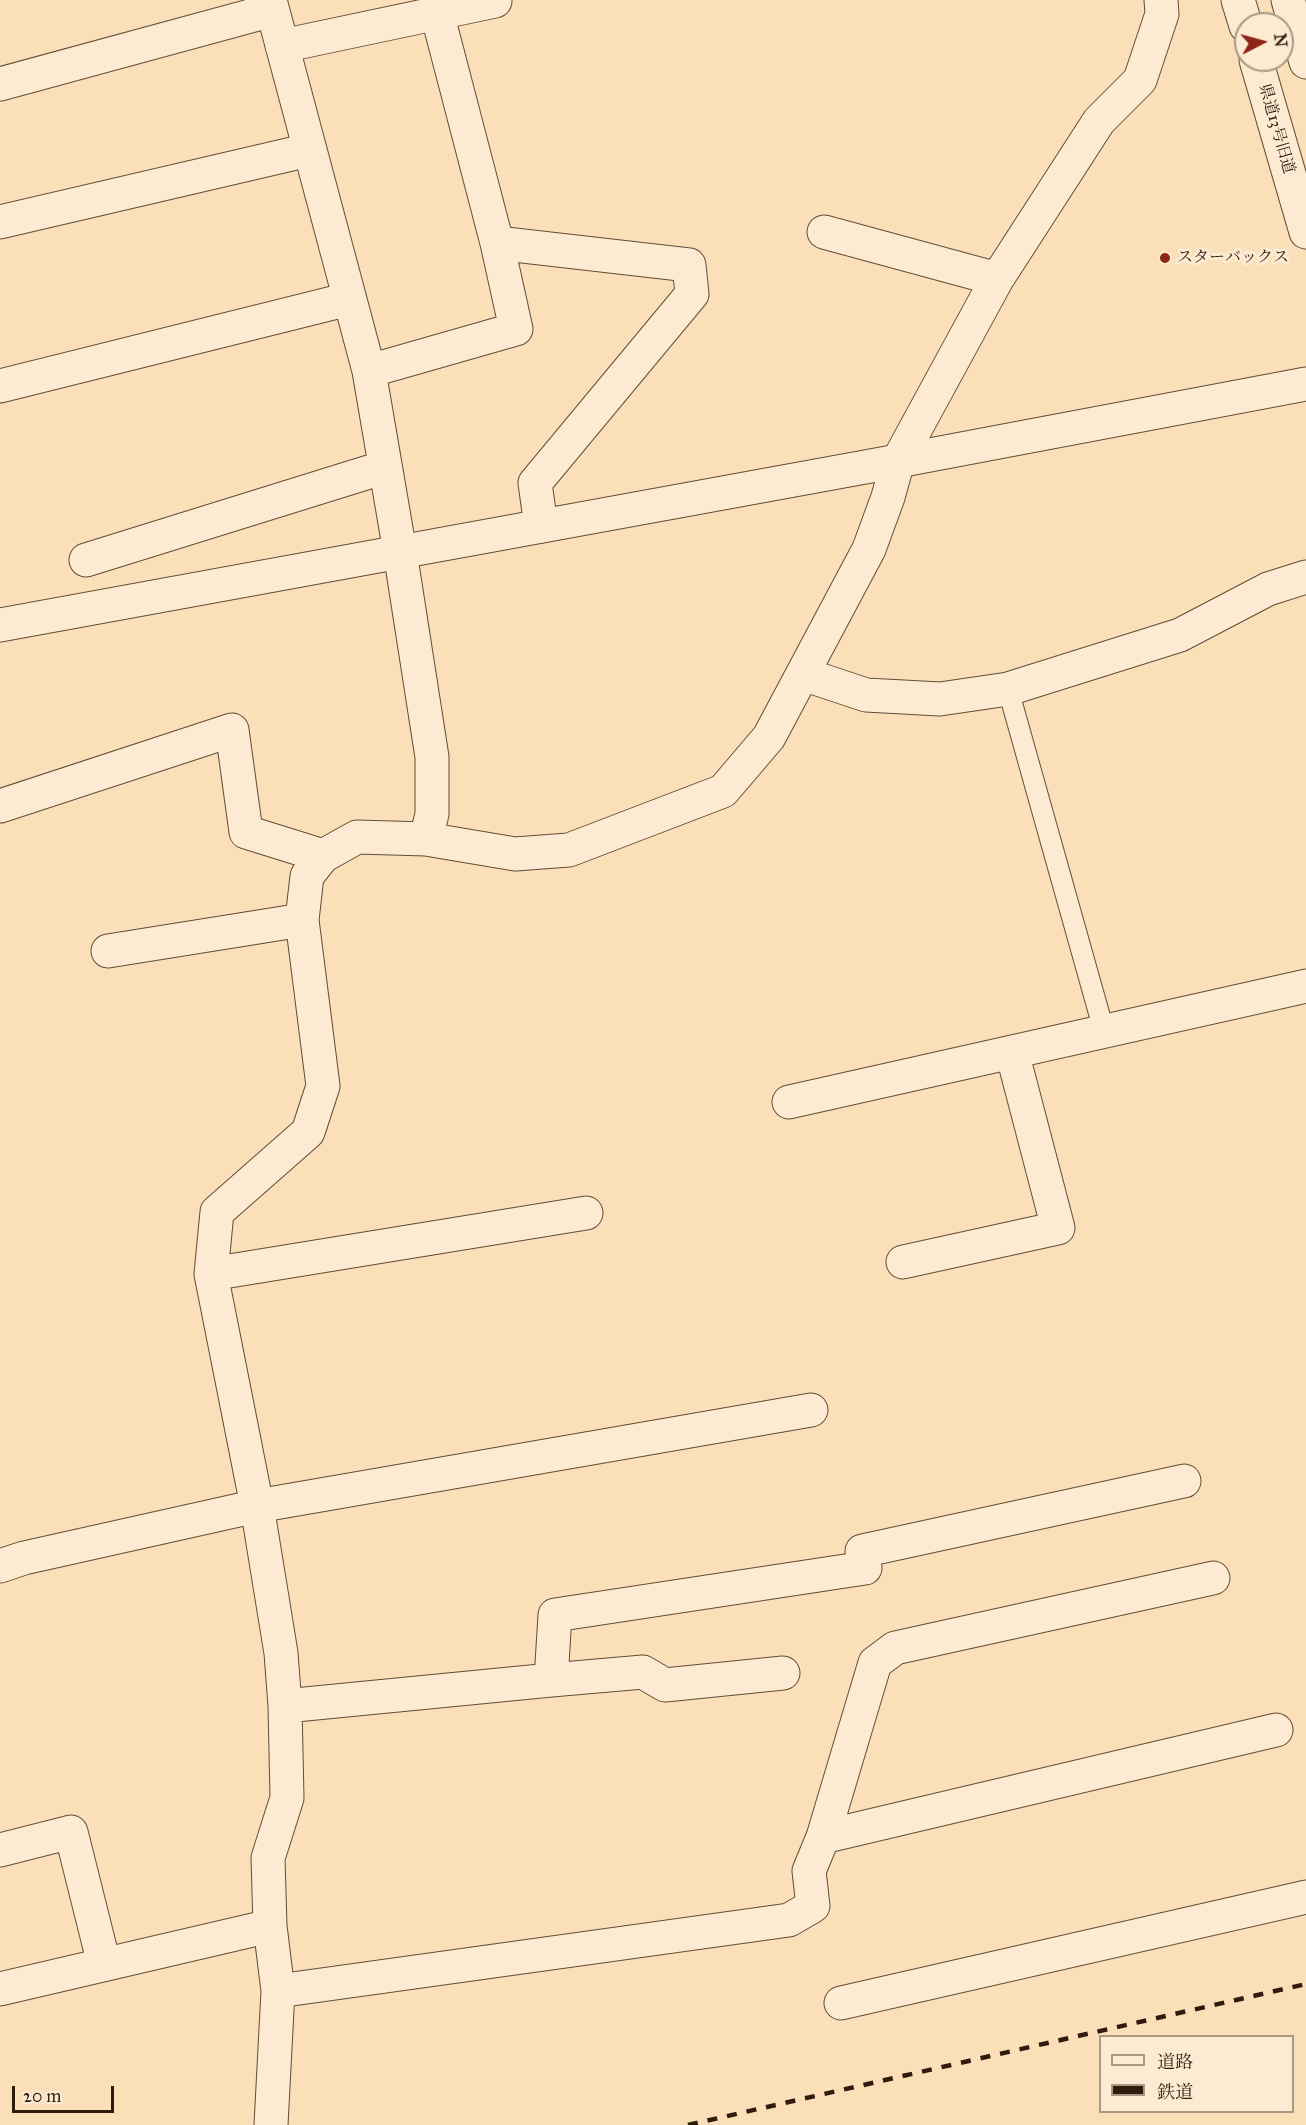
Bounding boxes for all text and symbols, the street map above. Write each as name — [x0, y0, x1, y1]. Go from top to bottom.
north arrow — [1234, 12, 1294, 72]
text: N — [1270, 33, 1291, 48]
street label: 県道13号旧道 — [1254, 82, 1298, 176]
place label: スターバックス — [1177, 248, 1289, 268]
marker: スターバックス — [1158, 251, 1172, 265]
legend — [1099, 2035, 1294, 2113]
text: 道路 — [1157, 2051, 1193, 2073]
scale bar — [15, 2074, 117, 2112]
text: 鉄道 — [1157, 2081, 1193, 2103]
text: 20 m — [23, 2085, 61, 2107]

